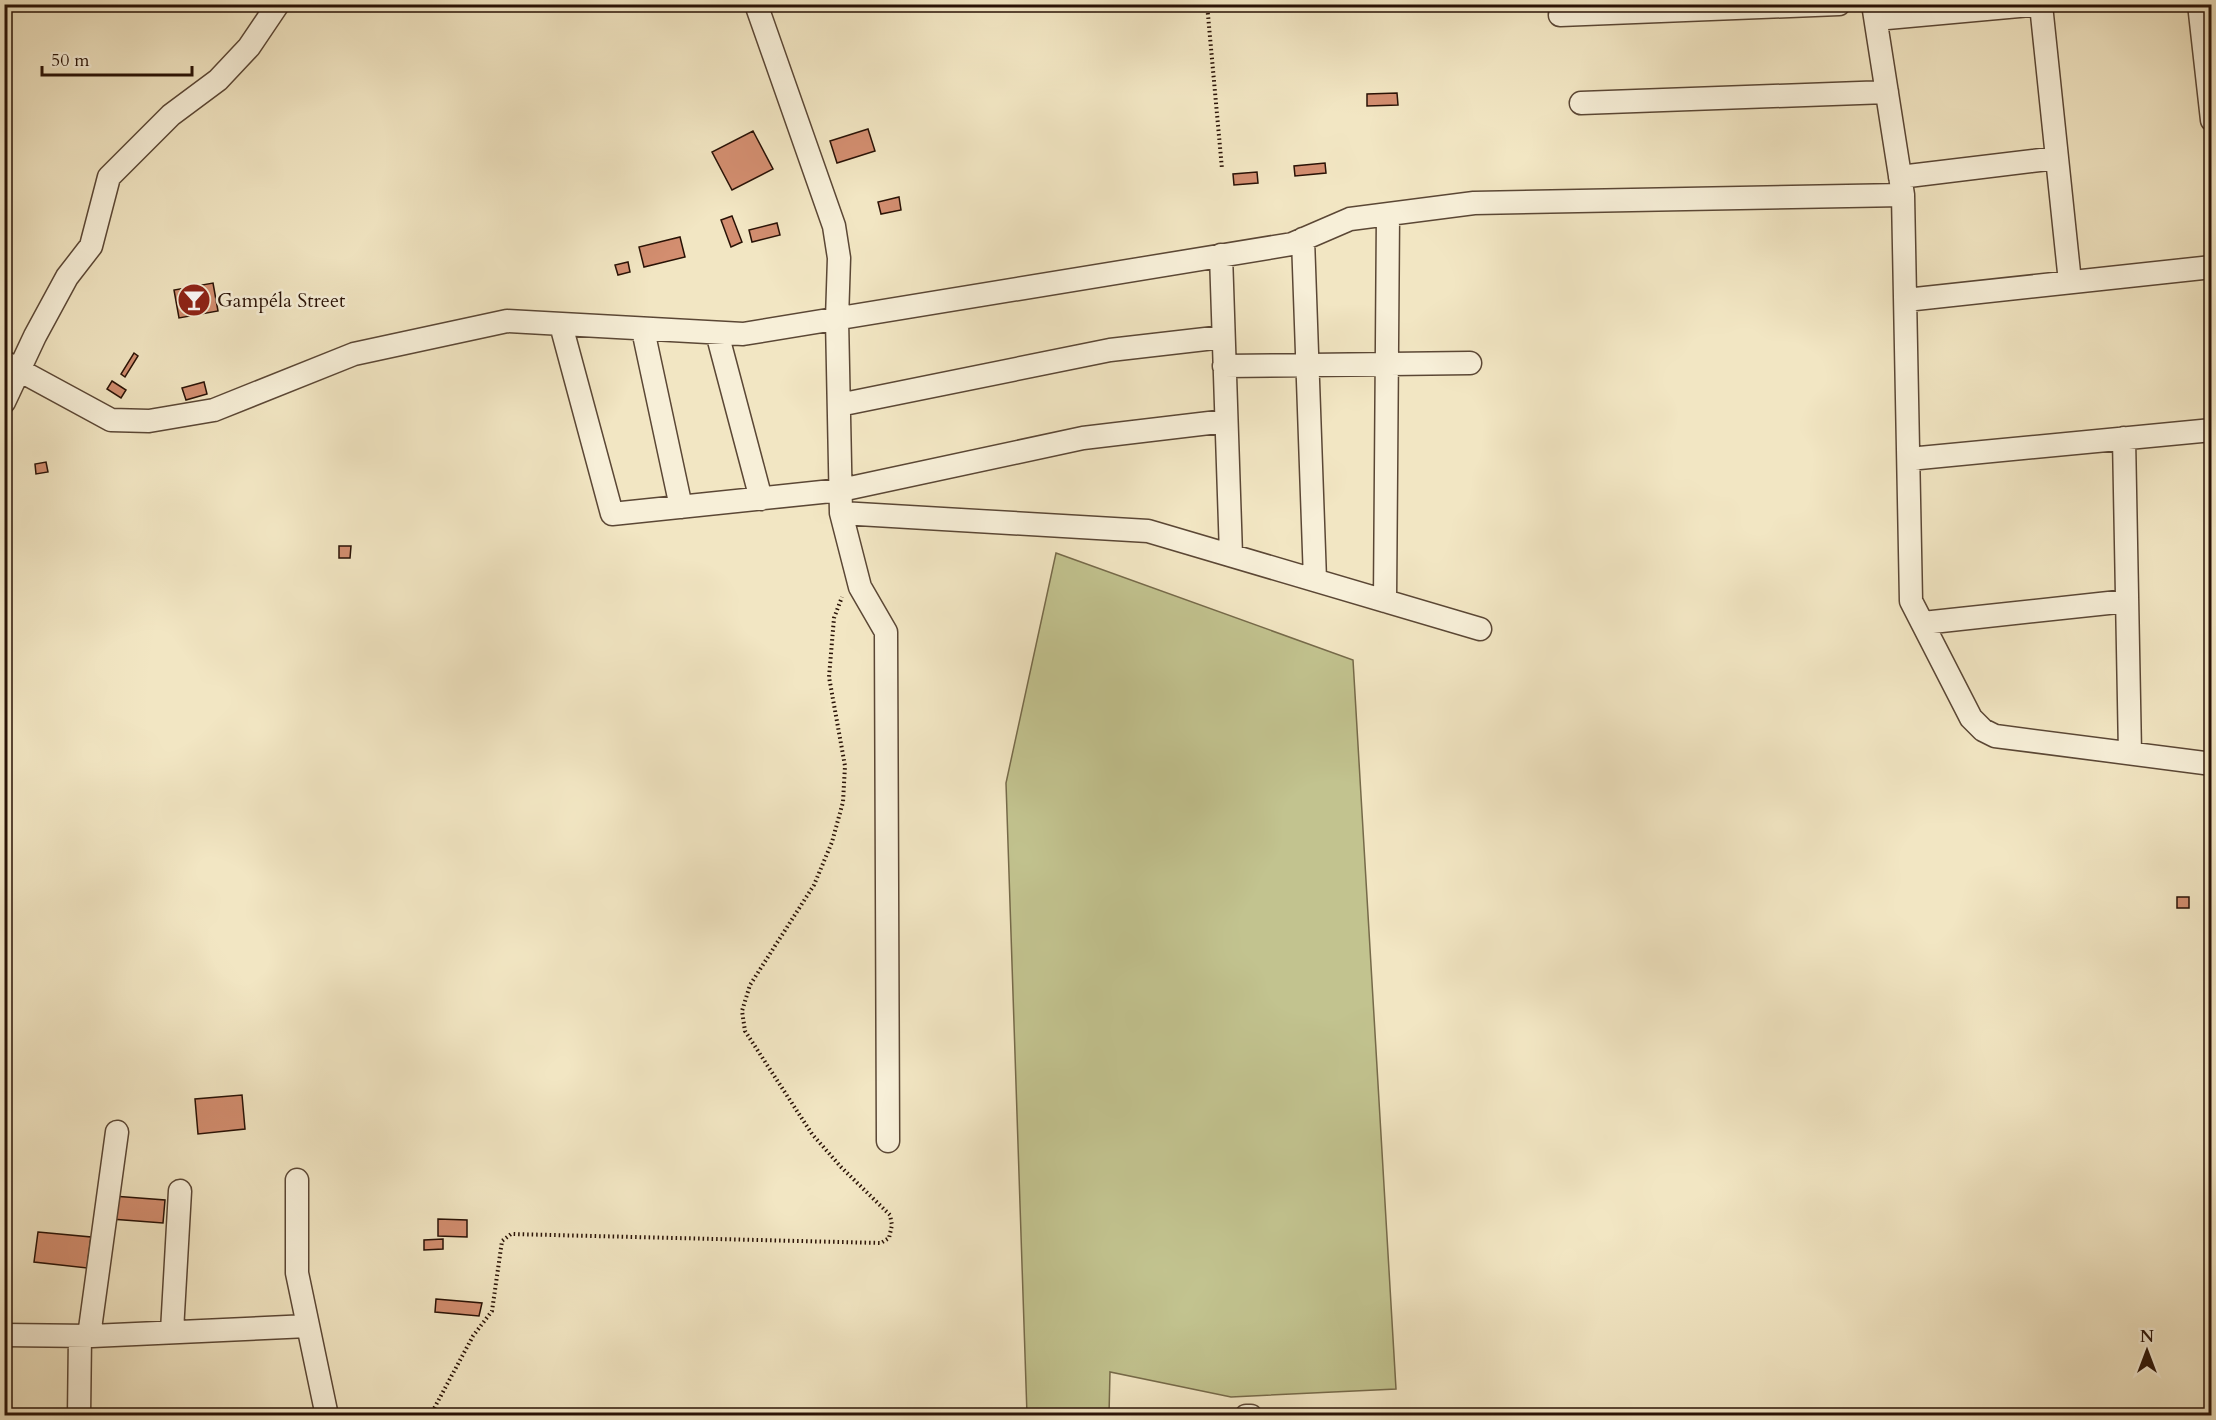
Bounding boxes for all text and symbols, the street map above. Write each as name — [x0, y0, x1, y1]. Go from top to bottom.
scale bar — [42, 39, 192, 77]
text: 50 m — [51, 48, 90, 73]
bar icon: Gampéla Street — [176, 282, 212, 318]
place label: Gampéla Street — [217, 287, 346, 314]
north arrow — [2117, 1321, 2177, 1381]
text: N — [2140, 1326, 2154, 1348]

